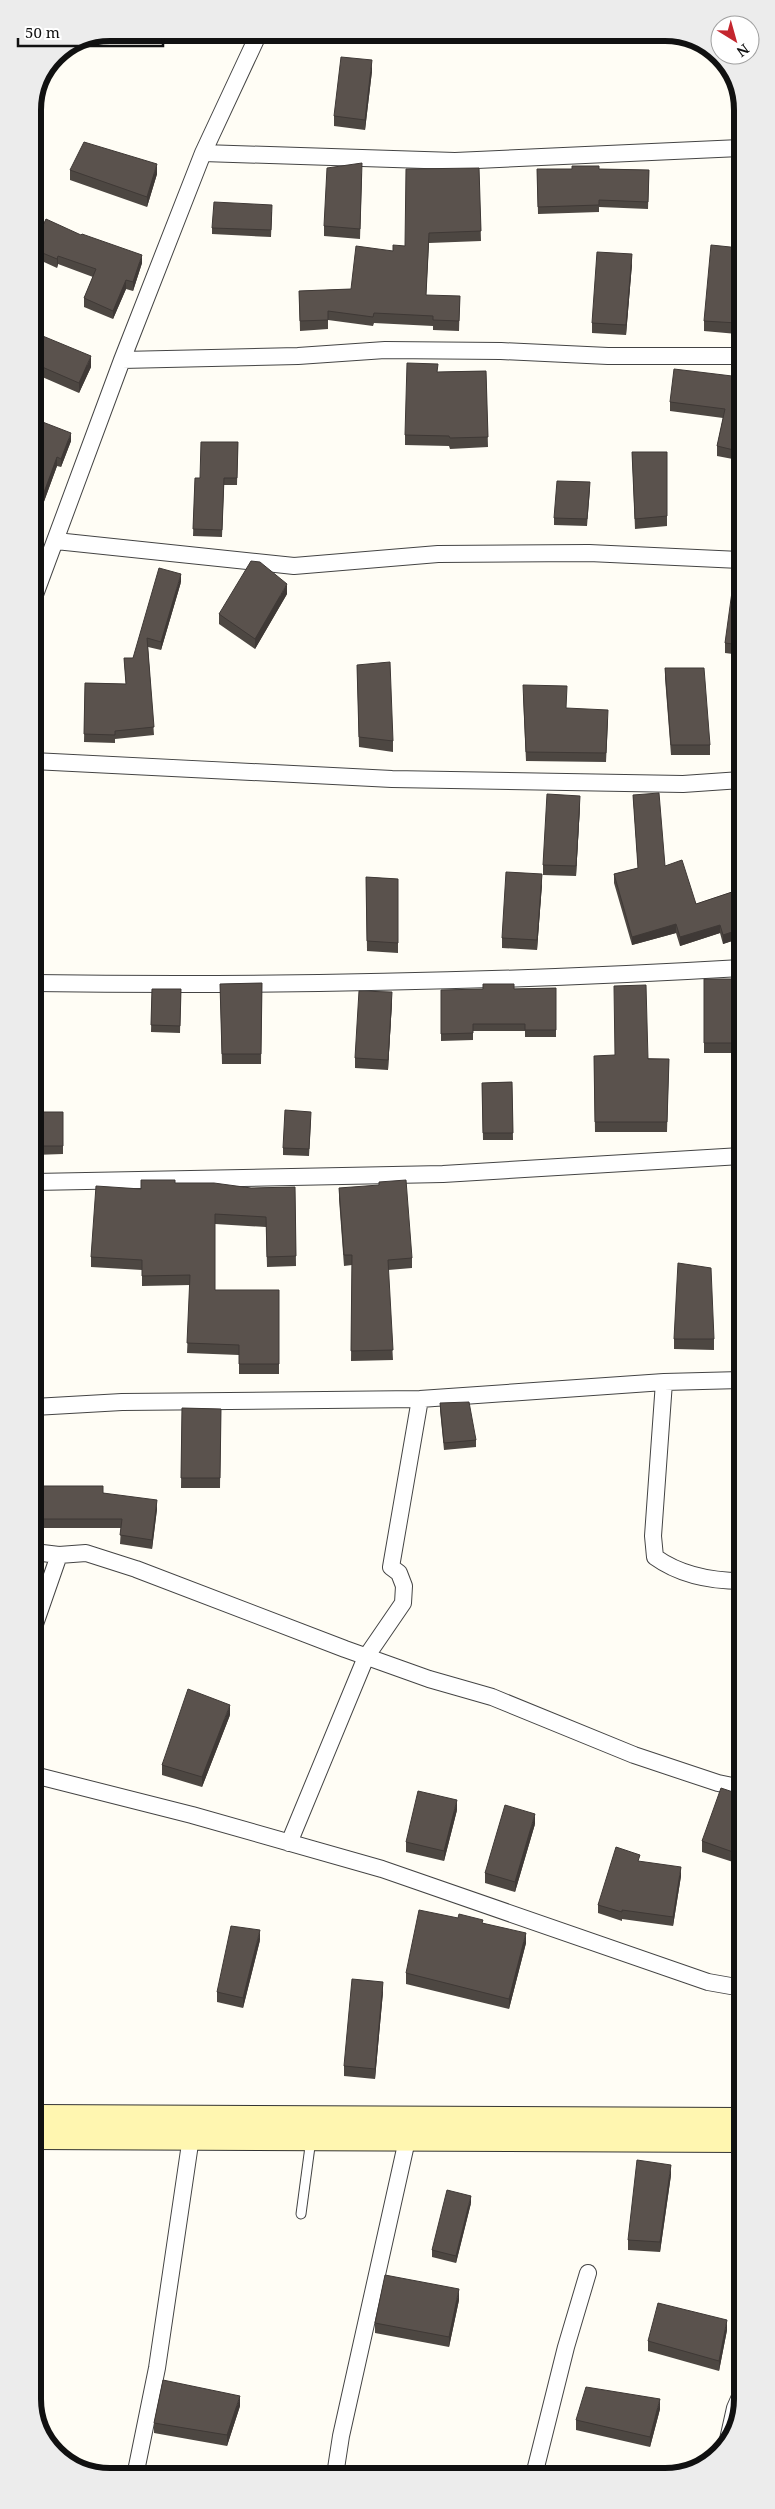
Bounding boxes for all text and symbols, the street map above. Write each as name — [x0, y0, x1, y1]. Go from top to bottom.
scale bar — [18, 15, 162, 47]
north arrow — [710, 15, 760, 65]
text: 50 m — [25, 22, 60, 42]
text: N — [733, 40, 753, 62]

